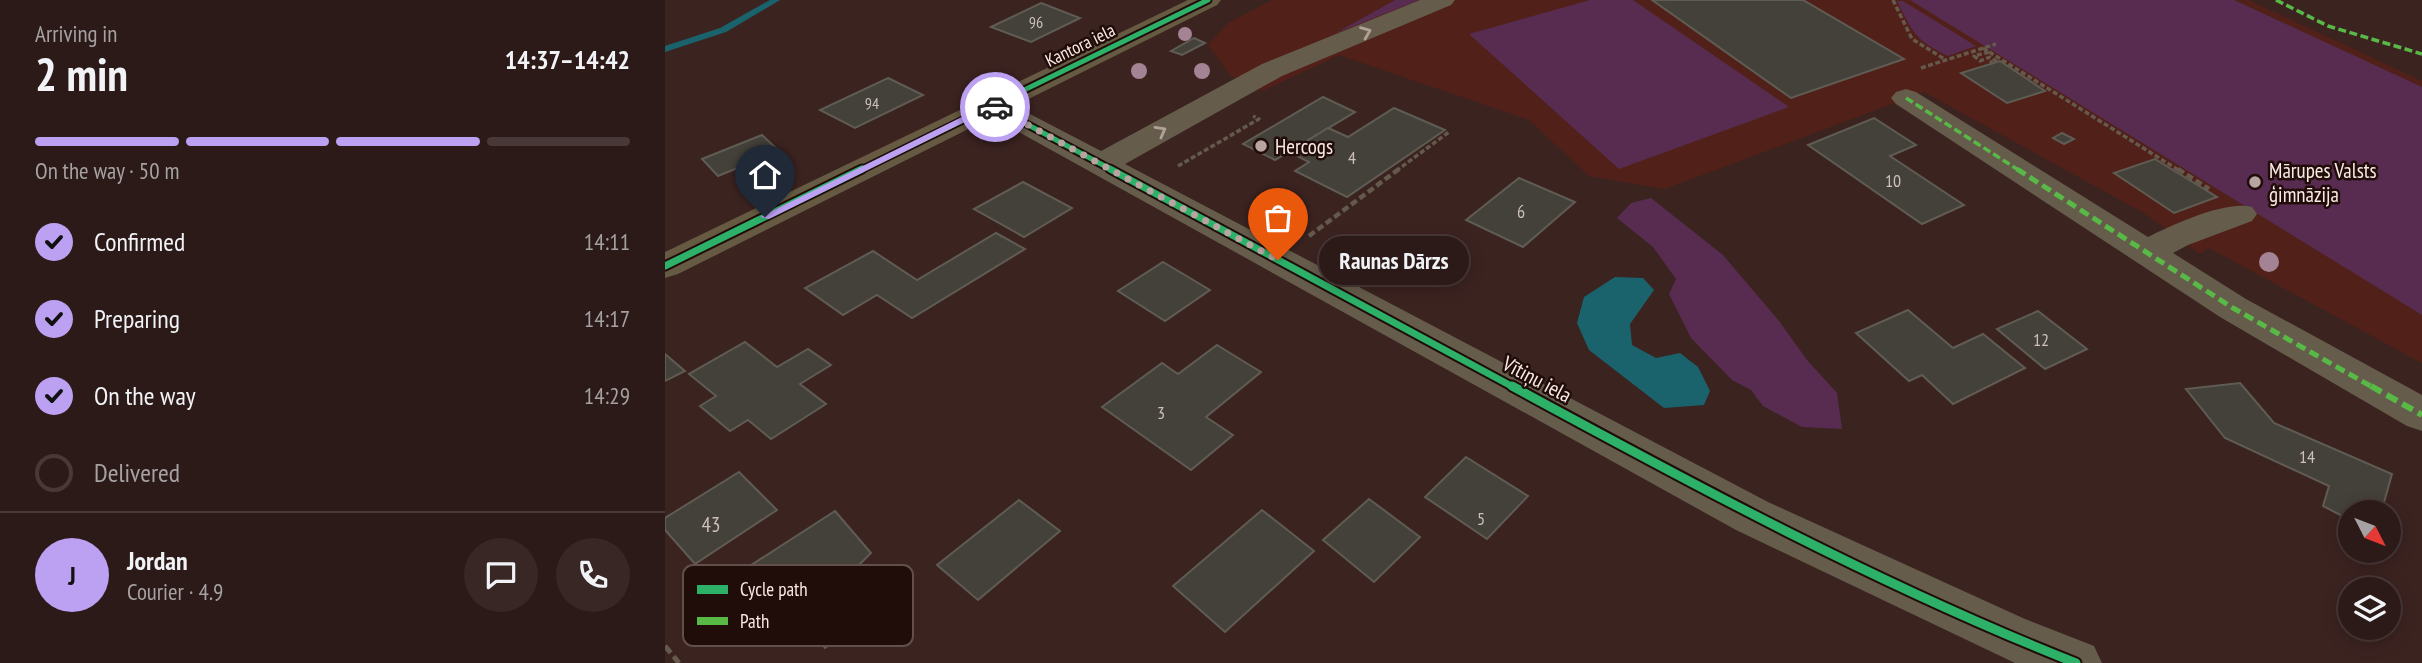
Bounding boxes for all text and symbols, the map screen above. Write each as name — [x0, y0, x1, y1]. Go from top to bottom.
house number: 96 — [1029, 12, 1043, 32]
street label: Kantora iela — [1041, 18, 1119, 72]
text: Arriving in — [35, 19, 117, 48]
one-way arrow — [1359, 26, 1371, 40]
text: 14:37–14:42 — [505, 43, 630, 76]
text: 2 min — [35, 44, 128, 104]
courier — [960, 72, 1030, 142]
icon: car — [976, 88, 1014, 126]
house number: 94 — [865, 93, 879, 113]
one-way arrow — [1154, 126, 1167, 139]
place label: Hercogs — [1275, 133, 1333, 160]
marker: Hercogs — [1253, 138, 1269, 154]
pin — [735, 145, 795, 217]
house number: 4 — [1348, 146, 1356, 169]
text: On the way · 50 m — [35, 156, 179, 185]
icon: home — [746, 156, 784, 194]
place label: Mārupes Valsts ģimnāzija — [2269, 157, 2377, 208]
house number: 10 — [1885, 169, 1901, 192]
marker: Mārupes Valsts ģimnāzija — [2247, 174, 2263, 190]
pin — [1248, 188, 1308, 260]
icon: bag — [1259, 199, 1297, 237]
house number: 6 — [1517, 200, 1525, 223]
icon: check — [35, 223, 73, 261]
text: Confirmed — [94, 225, 185, 258]
text: 14:11 — [584, 227, 630, 256]
callout: Raunas Dārzs — [1320, 236, 1471, 284]
text: Raunas Dārzs — [1339, 246, 1449, 275]
icon: check — [35, 300, 73, 338]
text: Preparing — [94, 302, 180, 335]
text: 14:17 — [584, 304, 630, 333]
house number: 12 — [2033, 328, 2049, 351]
street label: Vītiņu iela — [1497, 349, 1576, 408]
icon: check — [35, 377, 73, 415]
text: On the way — [94, 379, 196, 412]
text: 14:29 — [584, 381, 630, 410]
house number: 3 — [1157, 401, 1165, 424]
house number: 14 — [2299, 445, 2315, 468]
text: Delivered — [94, 456, 180, 489]
north arrow — [2338, 500, 2401, 564]
map controls — [2338, 500, 2401, 640]
house number: 5 — [1477, 507, 1485, 530]
house number: 43 — [702, 511, 720, 538]
button: chat — [464, 538, 538, 612]
button: phone — [556, 538, 630, 612]
text: Jordan — [127, 544, 188, 577]
text: J — [68, 559, 76, 592]
legend — [683, 565, 913, 646]
text: Courier · 4.9 — [127, 577, 223, 606]
text: Cycle path — [740, 577, 808, 601]
button: layers — [2338, 577, 2401, 640]
text: Path — [740, 609, 769, 633]

